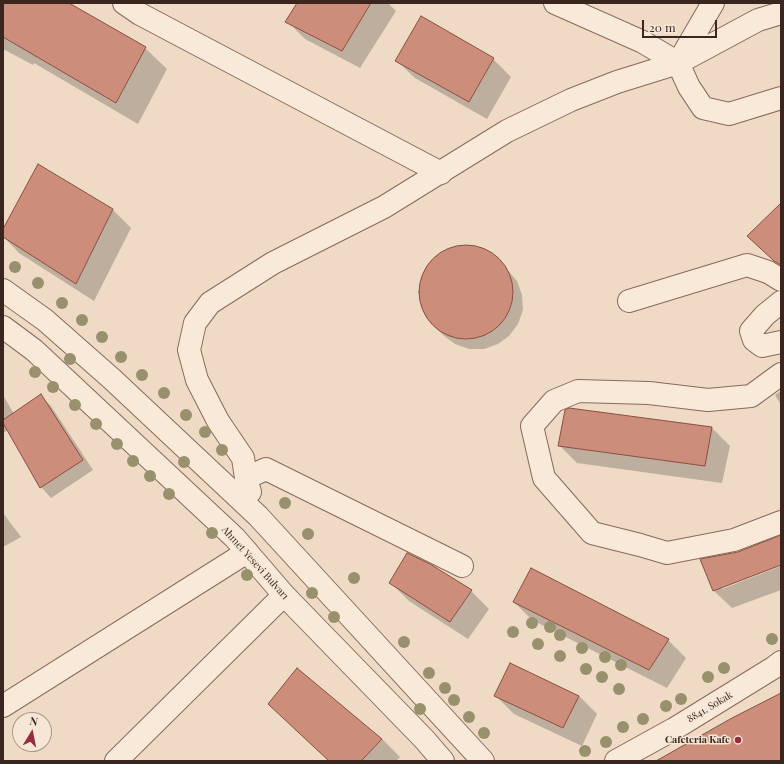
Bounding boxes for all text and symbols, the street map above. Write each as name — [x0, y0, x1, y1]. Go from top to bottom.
scale bar — [644, 12, 719, 38]
text: 20 m — [649, 19, 676, 35]
street label: Ahmet Yesevi Bulvarı — [219, 524, 291, 602]
street label: 8841. Sokak — [685, 689, 735, 725]
north arrow — [12, 712, 52, 752]
text: N — [29, 713, 39, 729]
place label: Cafeteria Kafe — [665, 734, 730, 746]
marker: Cafeteria Kafe — [733, 735, 743, 745]

